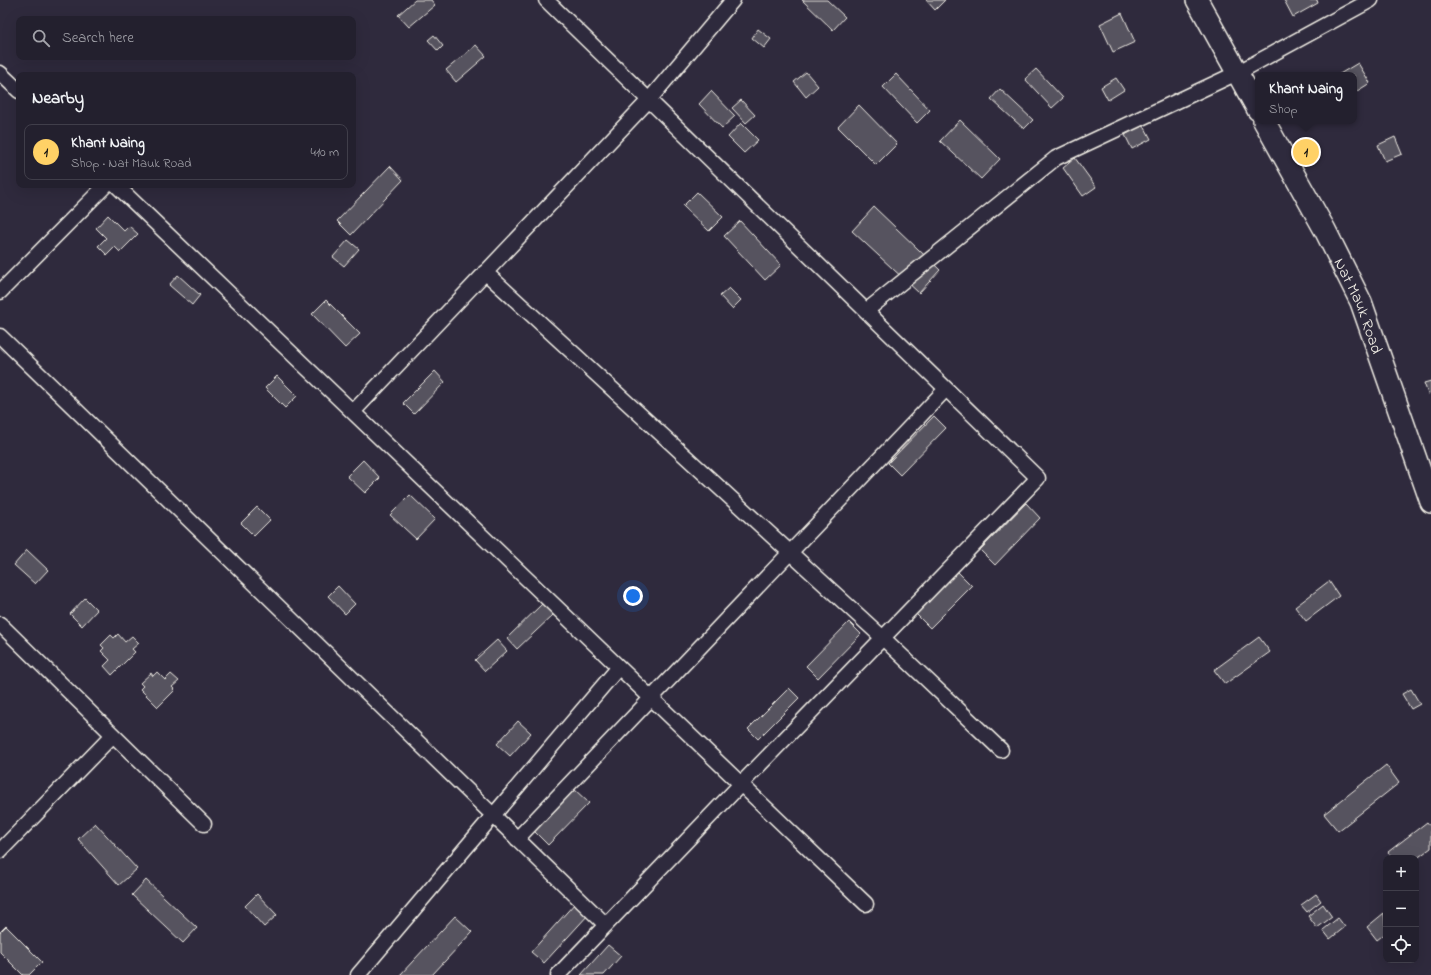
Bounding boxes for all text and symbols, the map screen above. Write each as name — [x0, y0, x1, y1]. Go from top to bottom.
search box — [16, 16, 356, 60]
icon: search — [30, 27, 52, 49]
text: Search here — [62, 27, 134, 49]
popup — [1255, 72, 1357, 124]
text: Khant Naing — [1269, 78, 1343, 100]
text: Nearby — [32, 86, 84, 111]
text: Shop — [1269, 100, 1297, 119]
text: Khant Naing — [71, 132, 145, 154]
pin: 1 — [1293, 137, 1319, 167]
text: 1 — [44, 143, 48, 162]
text: 410 m — [311, 143, 339, 162]
text: Shop · Nat Mauk Road — [71, 154, 192, 173]
street label: Nat Mauk Road — [1327, 254, 1388, 357]
your location — [623, 586, 643, 606]
map controls — [1383, 855, 1419, 963]
button: + — [1383, 855, 1419, 891]
button: − — [1383, 891, 1419, 927]
button: locate — [1383, 927, 1419, 963]

